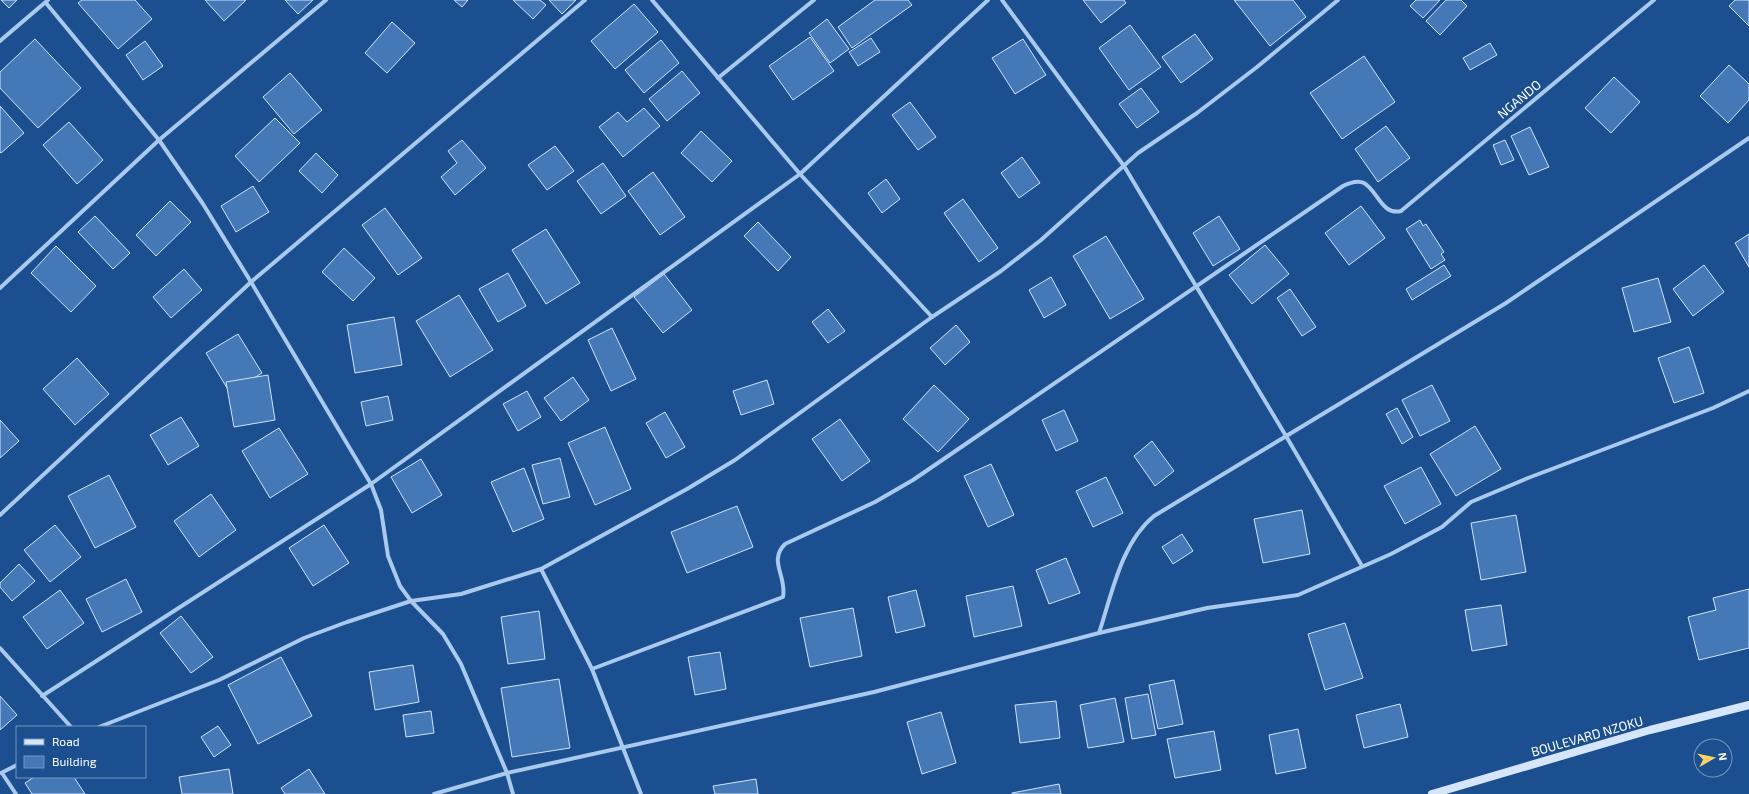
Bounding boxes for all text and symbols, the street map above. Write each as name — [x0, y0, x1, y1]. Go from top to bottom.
street label: NGANDO — [1494, 76, 1544, 122]
street label: BOULEVARD NZOKU — [1529, 712, 1645, 760]
legend — [16, 726, 146, 778]
text: Road — [52, 734, 80, 748]
north arrow — [1693, 738, 1733, 778]
text: N — [1716, 751, 1730, 761]
text: Building — [52, 754, 97, 768]

